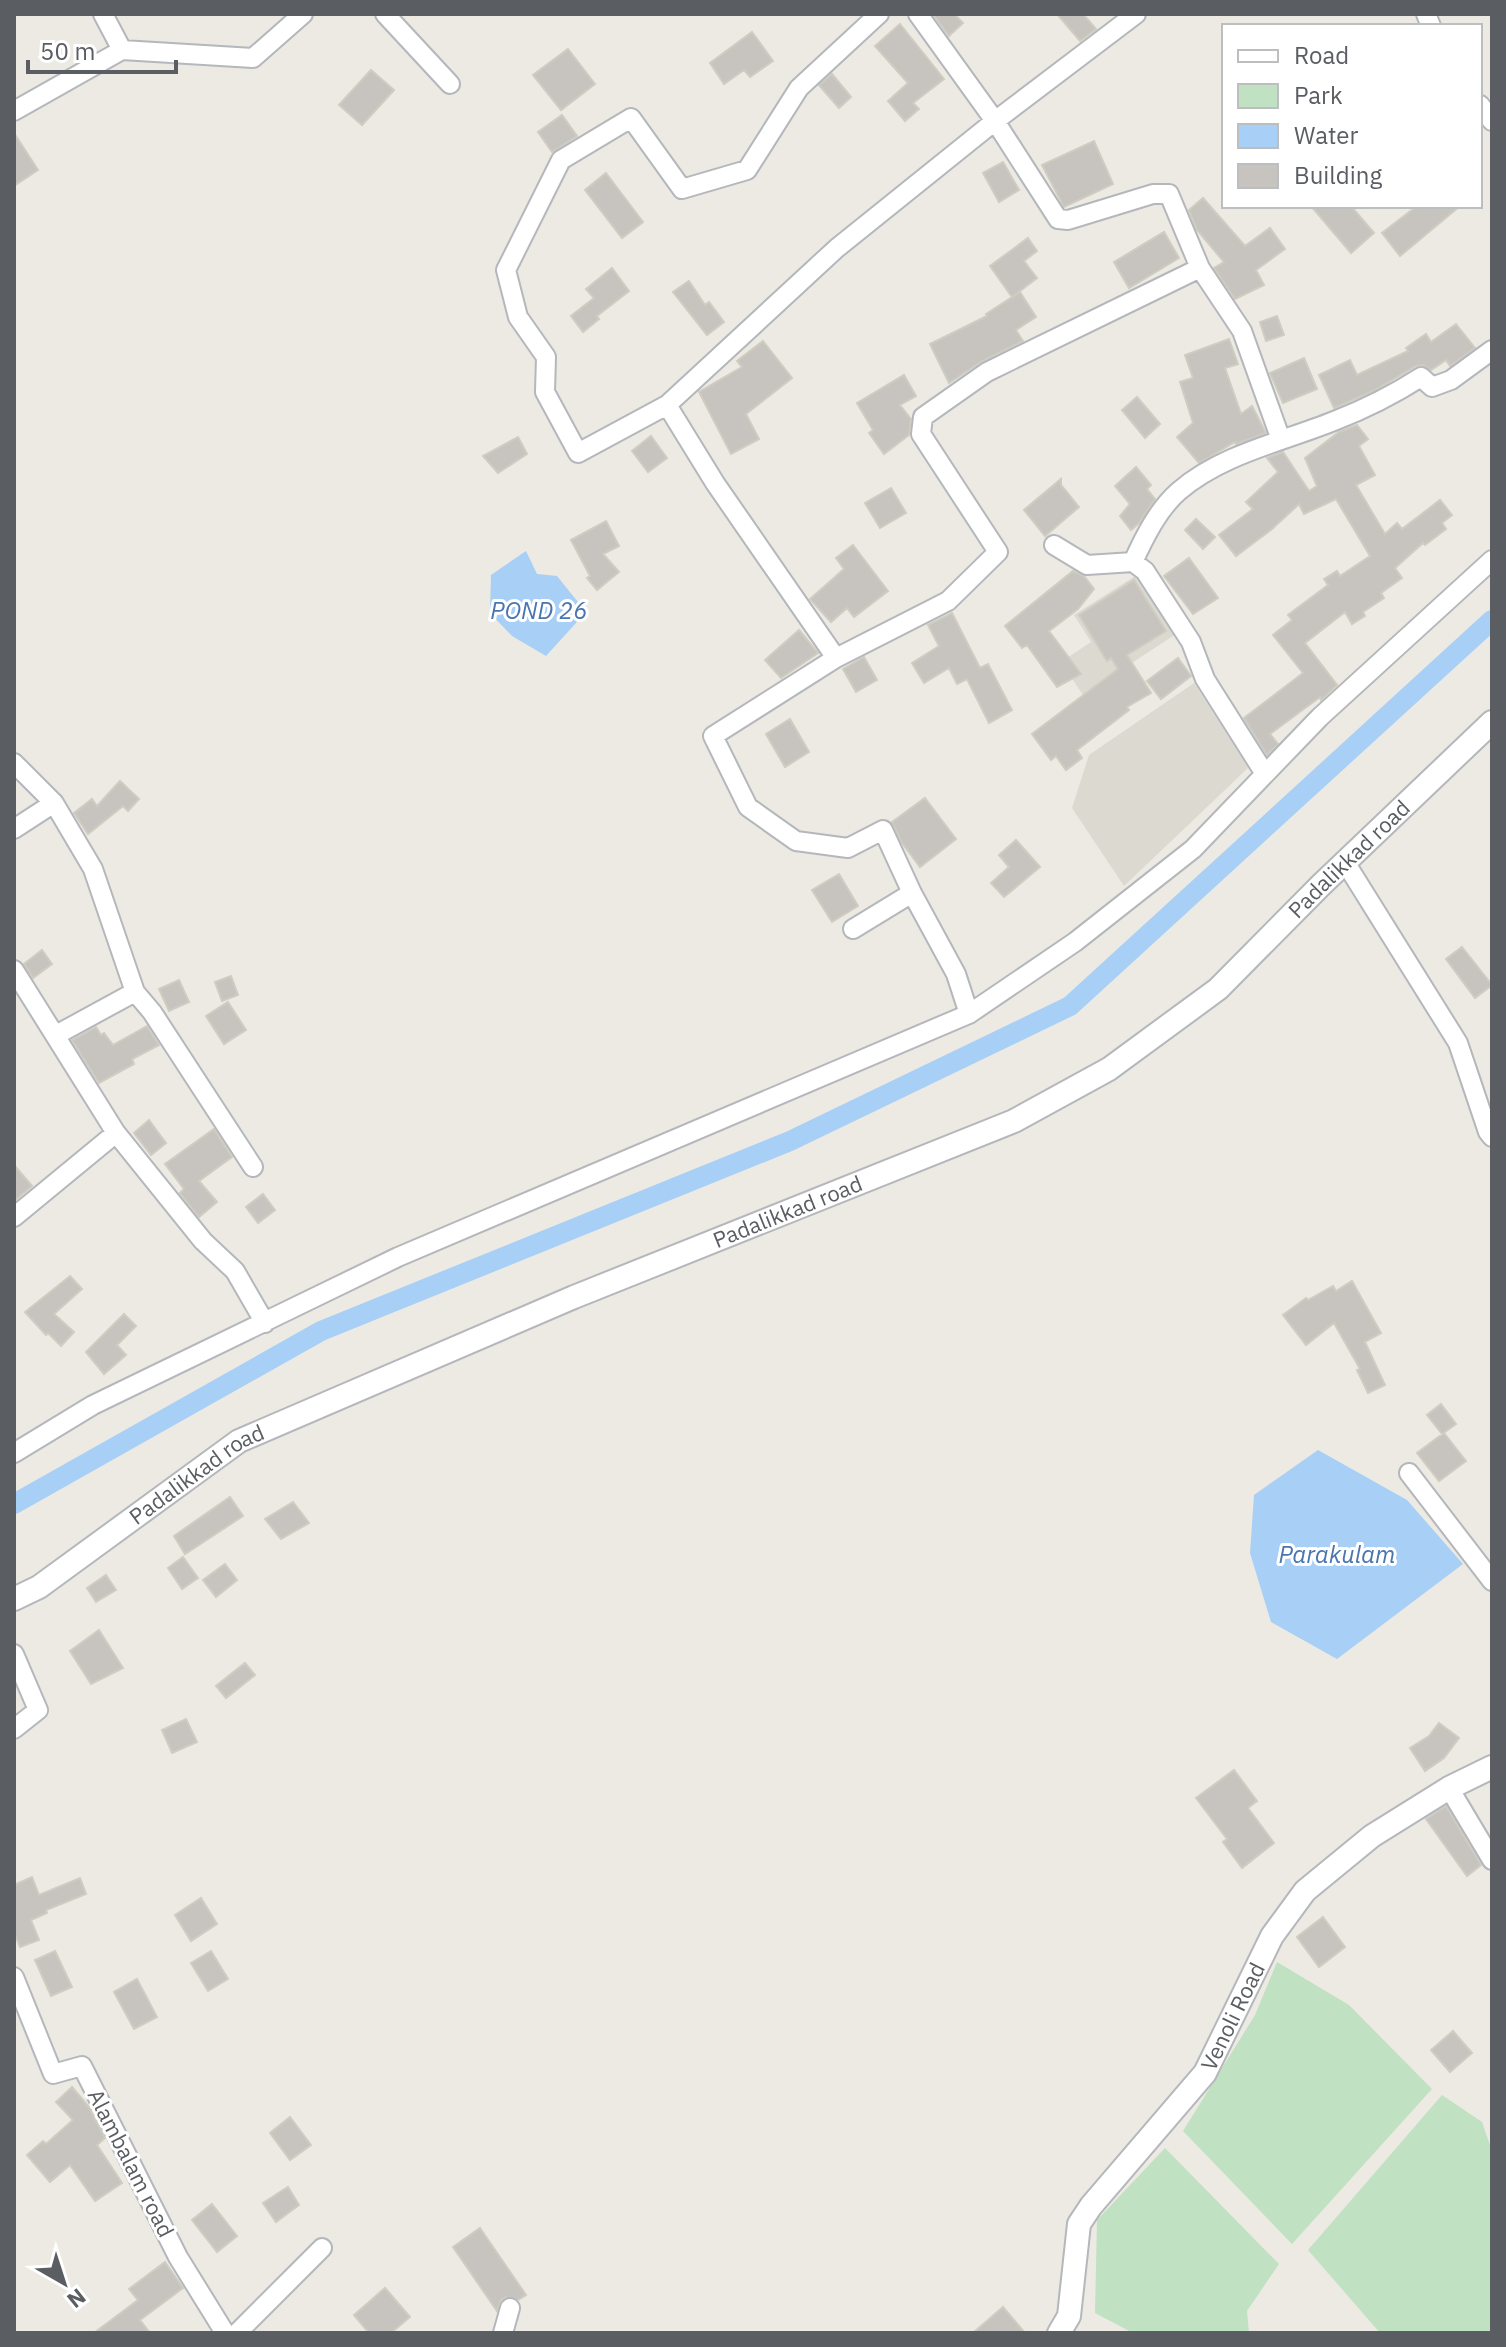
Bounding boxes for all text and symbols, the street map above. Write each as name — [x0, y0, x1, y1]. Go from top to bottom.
scale bar — [28, 24, 176, 74]
legend — [1222, 24, 1482, 208]
text: 50 m — [40, 35, 95, 67]
text: Road — [1294, 39, 1349, 71]
text: Park — [1294, 79, 1343, 111]
text: Water — [1294, 119, 1358, 151]
text: Building — [1294, 159, 1382, 191]
water label: POND 26 — [490, 594, 588, 626]
street label: Padalikkad road — [1281, 793, 1416, 924]
street label: Padalikkad road — [708, 1168, 866, 1254]
street label: Padalikkad road — [123, 1417, 268, 1530]
water label: Parakulam — [1279, 1538, 1395, 1570]
street label: Venoli Road — [1193, 1957, 1271, 2075]
street label: Alambalam road — [82, 2084, 181, 2242]
north arrow — [24, 2243, 104, 2323]
text: N — [62, 2283, 92, 2315]

